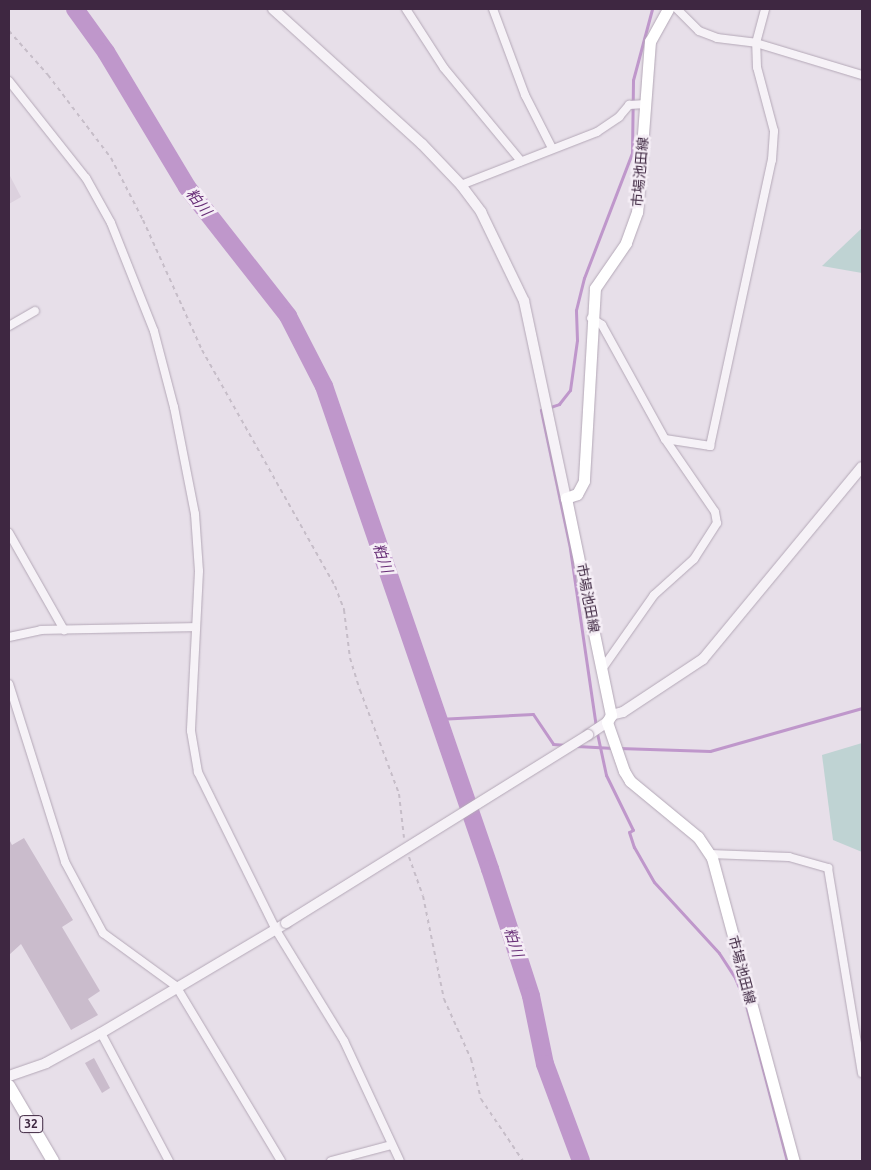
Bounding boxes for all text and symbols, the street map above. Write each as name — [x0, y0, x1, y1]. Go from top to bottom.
street label: 市場池田線 — [629, 136, 651, 208]
water label: 粕川 — [183, 185, 215, 219]
water label: 粕川 — [370, 541, 396, 575]
street label: 市場池田線 — [573, 562, 603, 634]
water label: 粕川 — [501, 925, 527, 959]
street label: 市場池田線 — [725, 934, 759, 1006]
road number: 32 — [18, 1114, 44, 1134]

